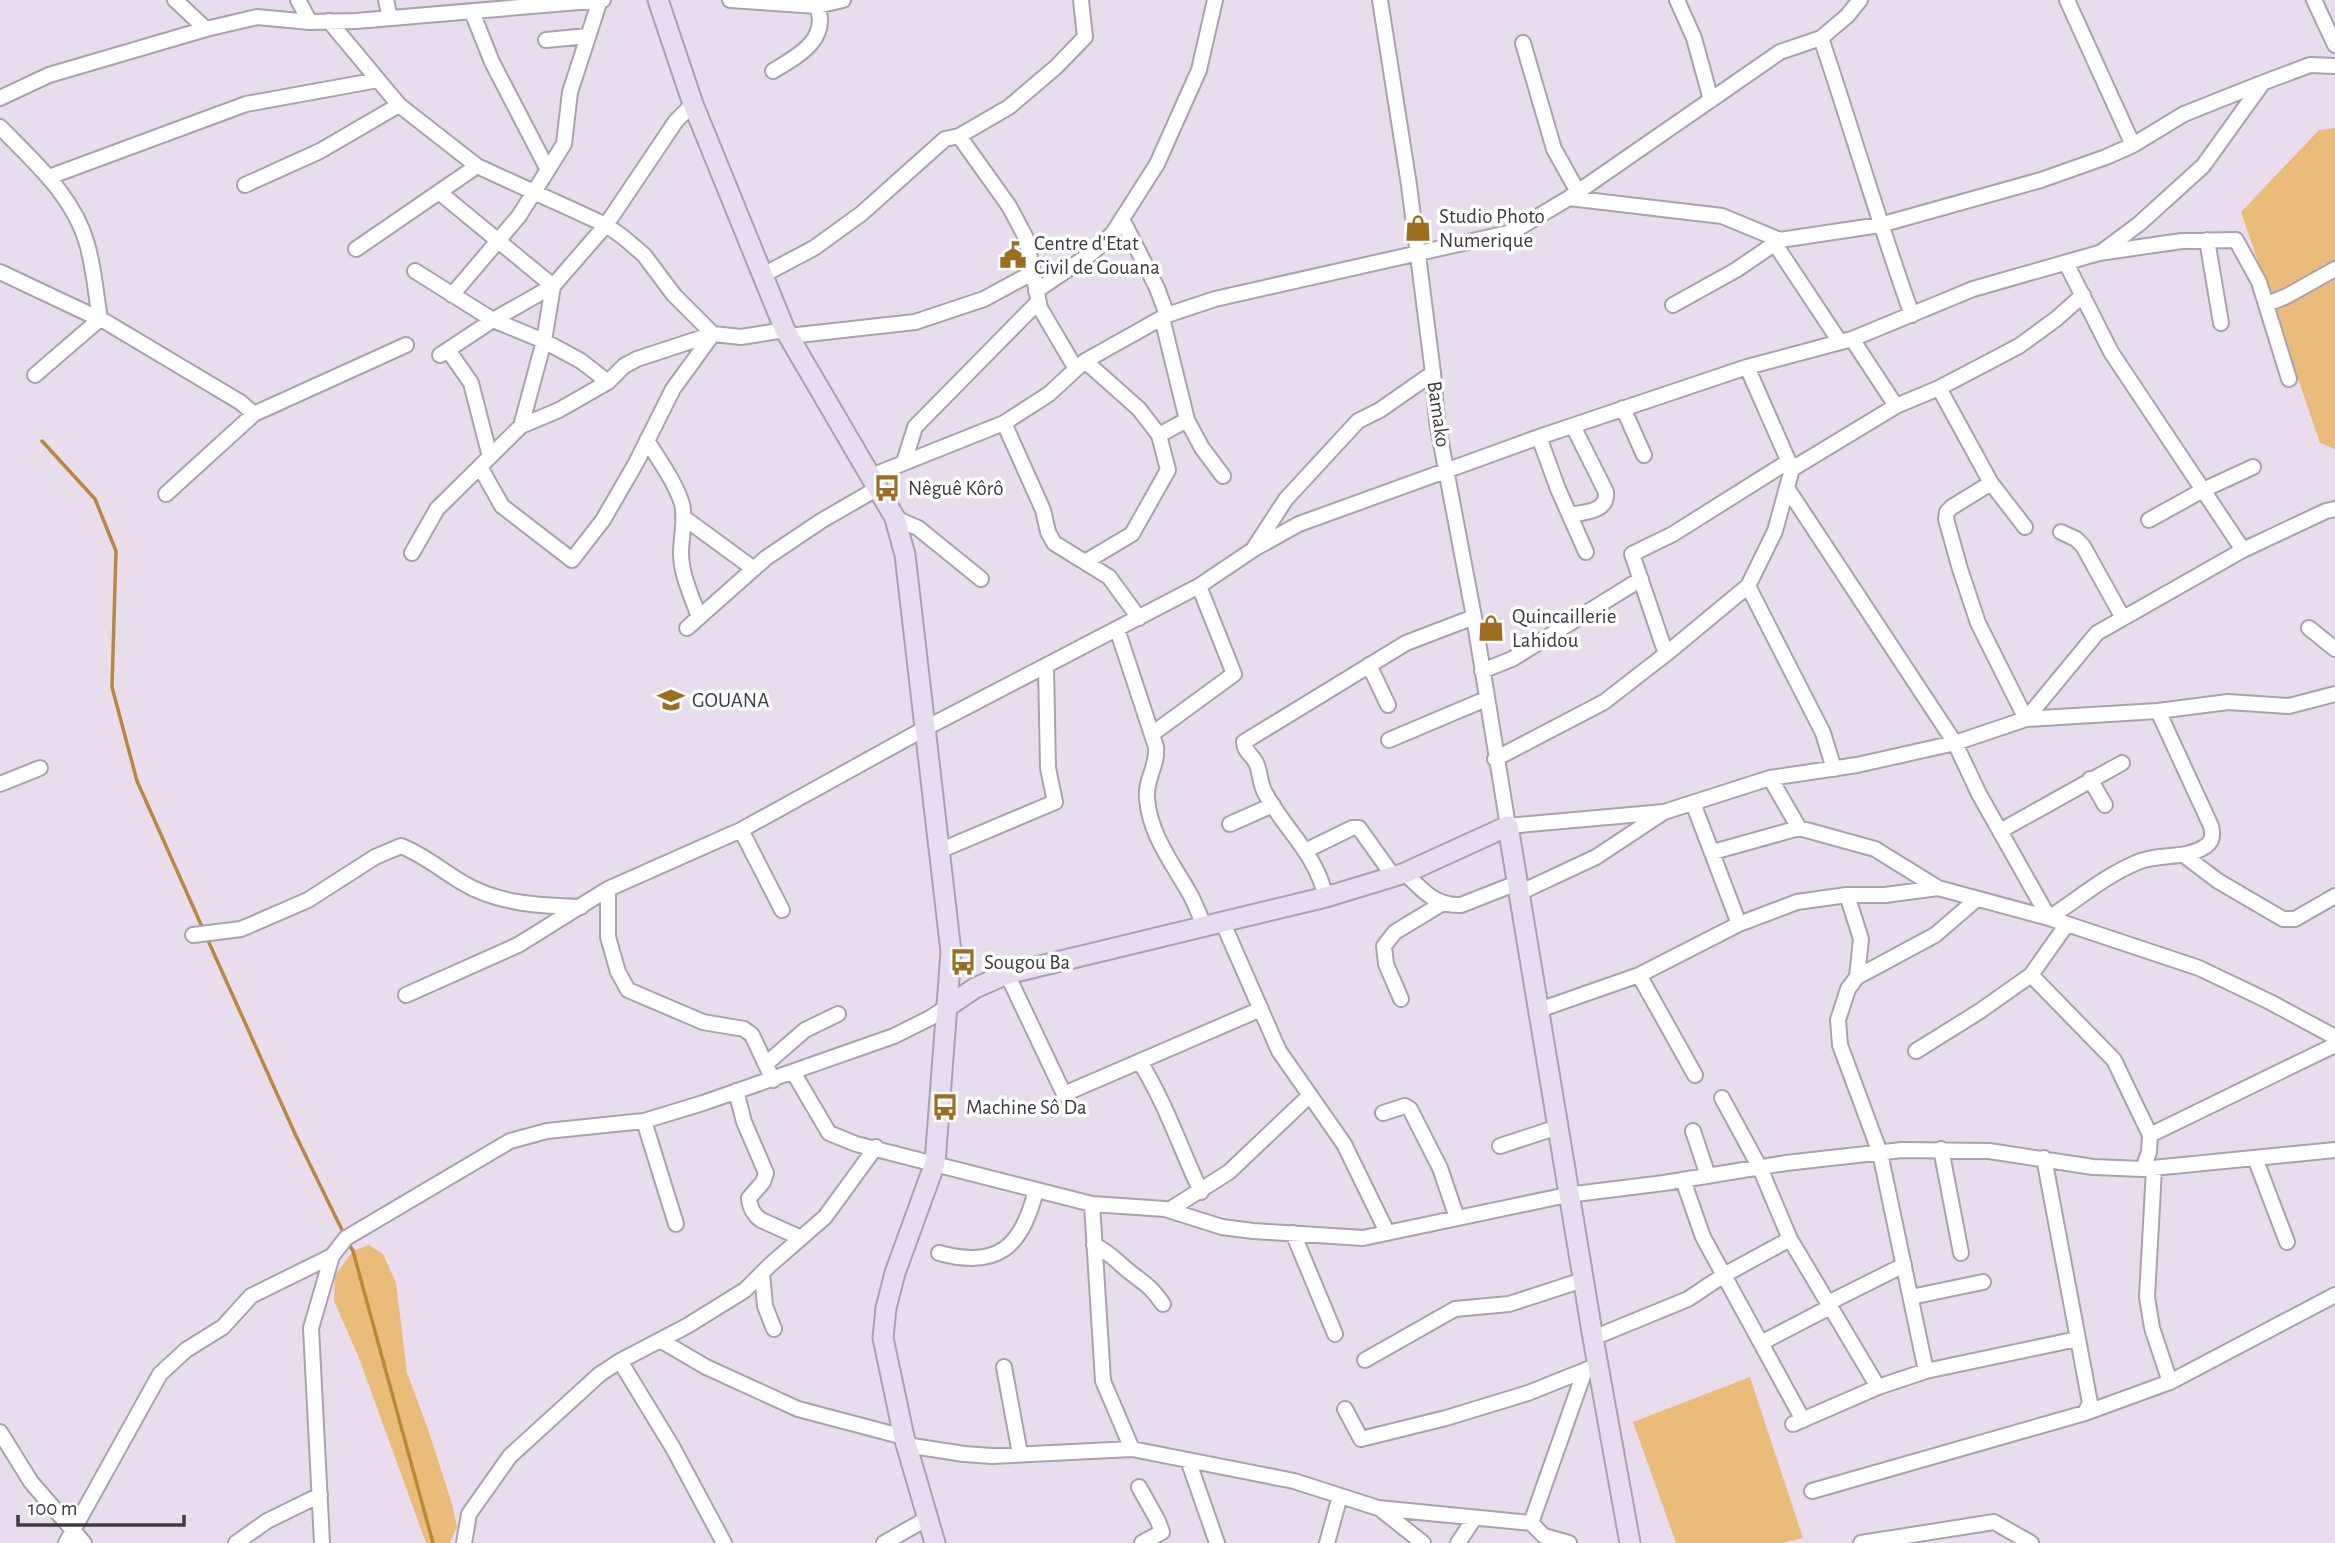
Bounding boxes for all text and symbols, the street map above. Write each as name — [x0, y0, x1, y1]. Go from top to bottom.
place label: Studio Photo Numerique — [1439, 206, 1545, 251]
shop icon: Studio Photo Numerique — [1403, 213, 1433, 243]
place label: Centre d'Etat Civil de Gouana — [1034, 233, 1160, 278]
public building icon: Centre d'Etat Civil de Gouana — [998, 240, 1028, 270]
street label: Bamako — [1423, 380, 1454, 449]
bus stop icon: Nêguê Kôrô — [872, 473, 902, 503]
place label: Nêguê Kôrô — [908, 478, 1004, 499]
place label: Quincaillerie Lahidou — [1512, 606, 1616, 651]
shop icon: Quincaillerie Lahidou — [1476, 613, 1506, 643]
school or university icon: GOUANA — [656, 685, 686, 715]
place label: GOUANA — [692, 690, 769, 711]
bus stop icon: Sougou Ba — [948, 947, 978, 977]
place label: Sougou Ba — [984, 952, 1071, 973]
bus stop icon: Machine Sô Da — [930, 1092, 960, 1122]
place label: Machine Sô Da — [966, 1097, 1087, 1118]
scale bar — [18, 1484, 184, 1528]
text: 100 m — [28, 1498, 78, 1519]

